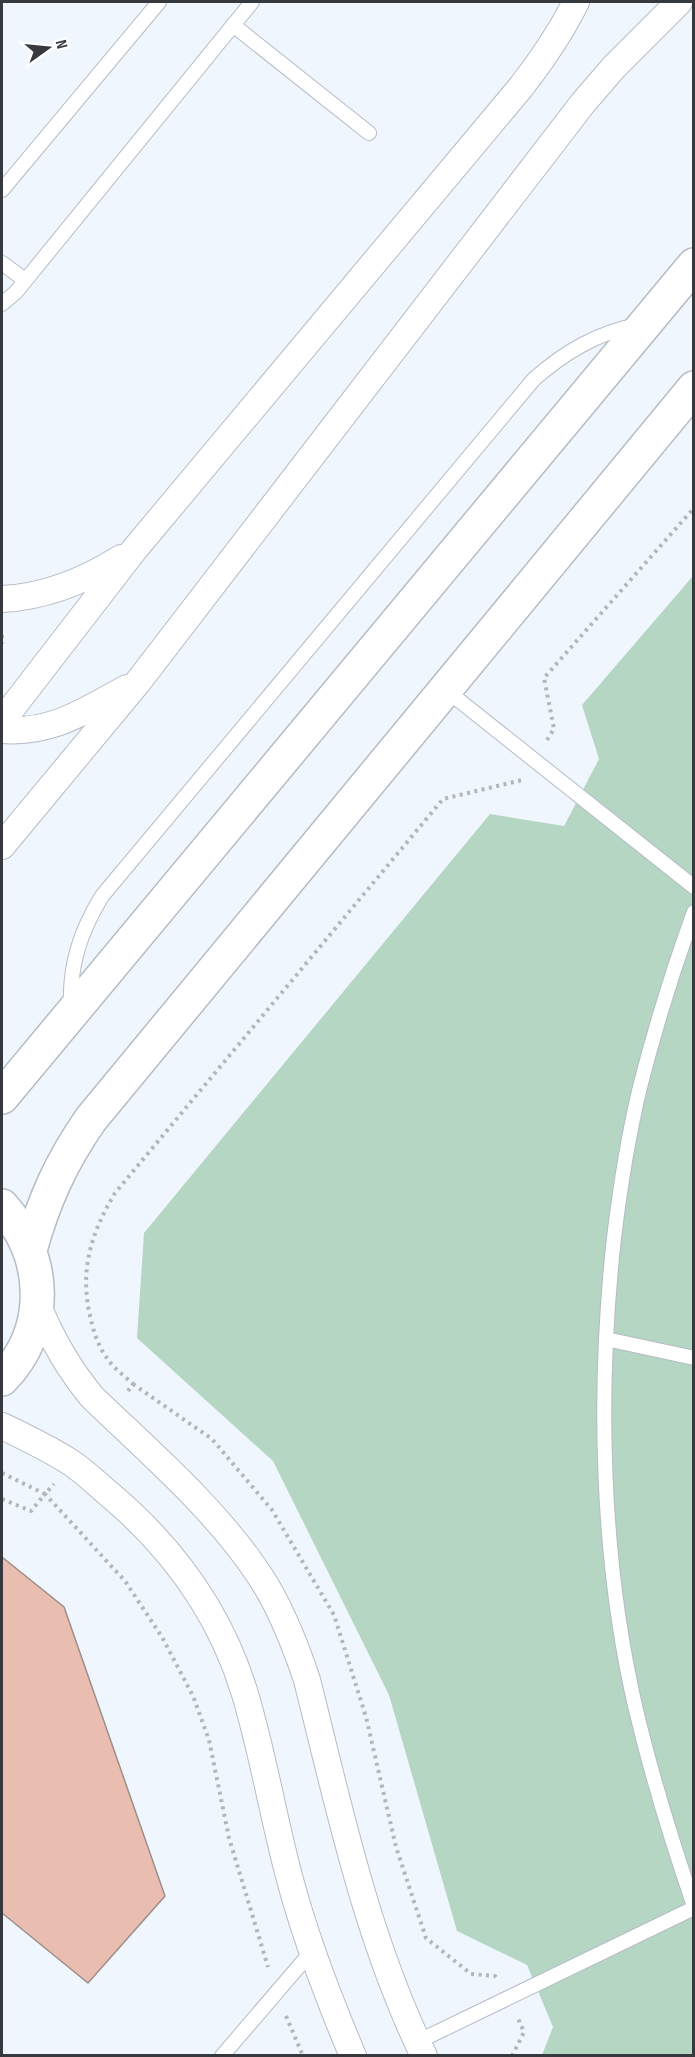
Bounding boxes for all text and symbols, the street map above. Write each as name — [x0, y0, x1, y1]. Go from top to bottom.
north arrow — [18, 18, 78, 78]
text: N — [51, 38, 71, 51]

